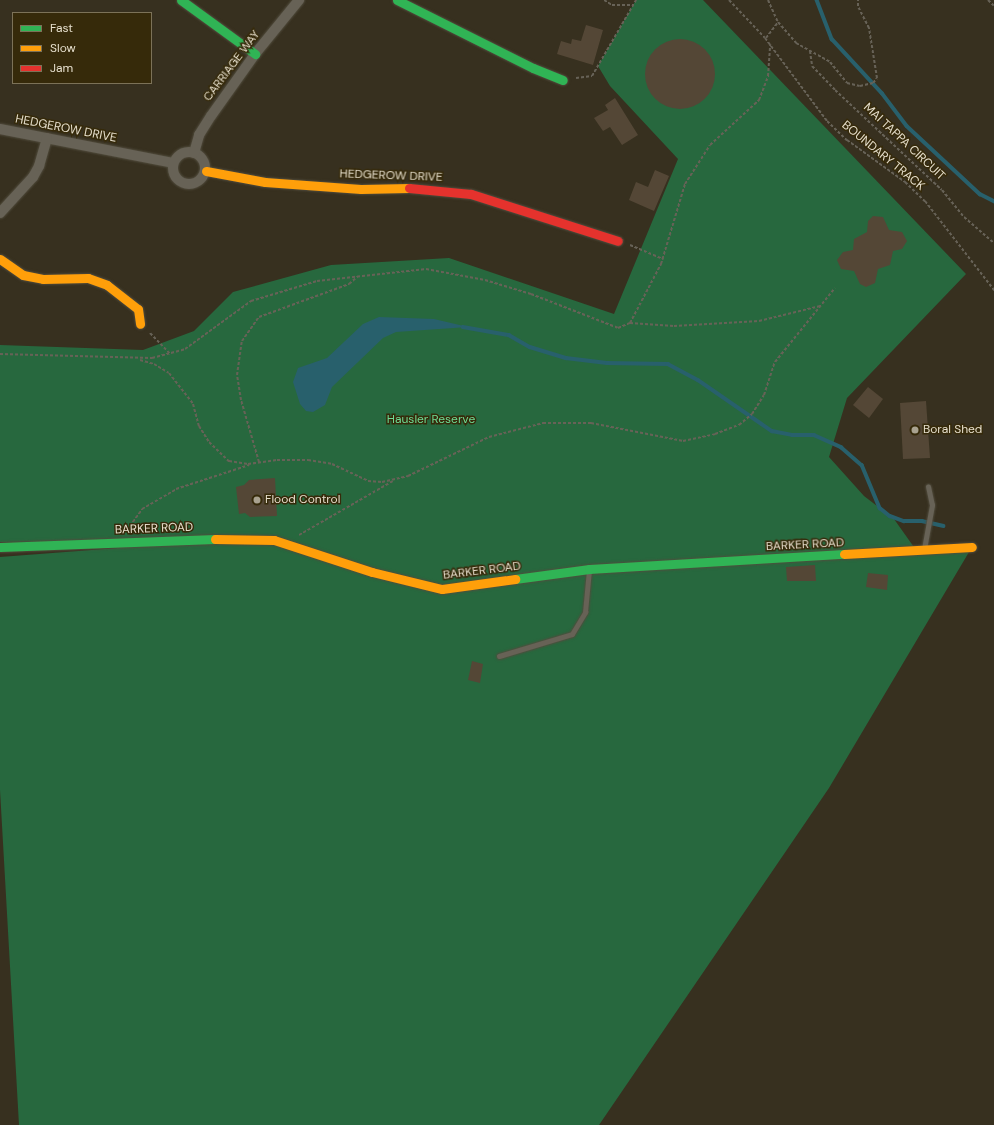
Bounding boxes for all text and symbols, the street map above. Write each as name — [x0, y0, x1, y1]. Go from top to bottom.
legend — [12, 12, 152, 84]
text: Fast — [50, 20, 73, 36]
street label: CARRIAGE WAY — [201, 28, 263, 104]
text: Slow — [50, 40, 76, 56]
text: Jam — [50, 60, 73, 76]
street label: MAI TAPPA CIRCUIT — [860, 100, 948, 184]
street label: HEDGEROW DRIVE — [14, 112, 118, 146]
street label: BOUNDARY TRACK — [839, 118, 927, 194]
street label: HEDGEROW DRIVE — [339, 167, 443, 185]
park label: Hausler Reserve — [387, 413, 475, 427]
place label: Boral Shed — [923, 423, 982, 437]
marker: Boral Shed — [910, 425, 920, 435]
place label: Flood Control — [265, 493, 340, 507]
marker: Flood Control — [252, 495, 262, 505]
street label: BARKER ROAD — [115, 520, 193, 538]
street label: BARKER ROAD — [766, 536, 844, 554]
street label: BARKER ROAD — [442, 559, 522, 583]

